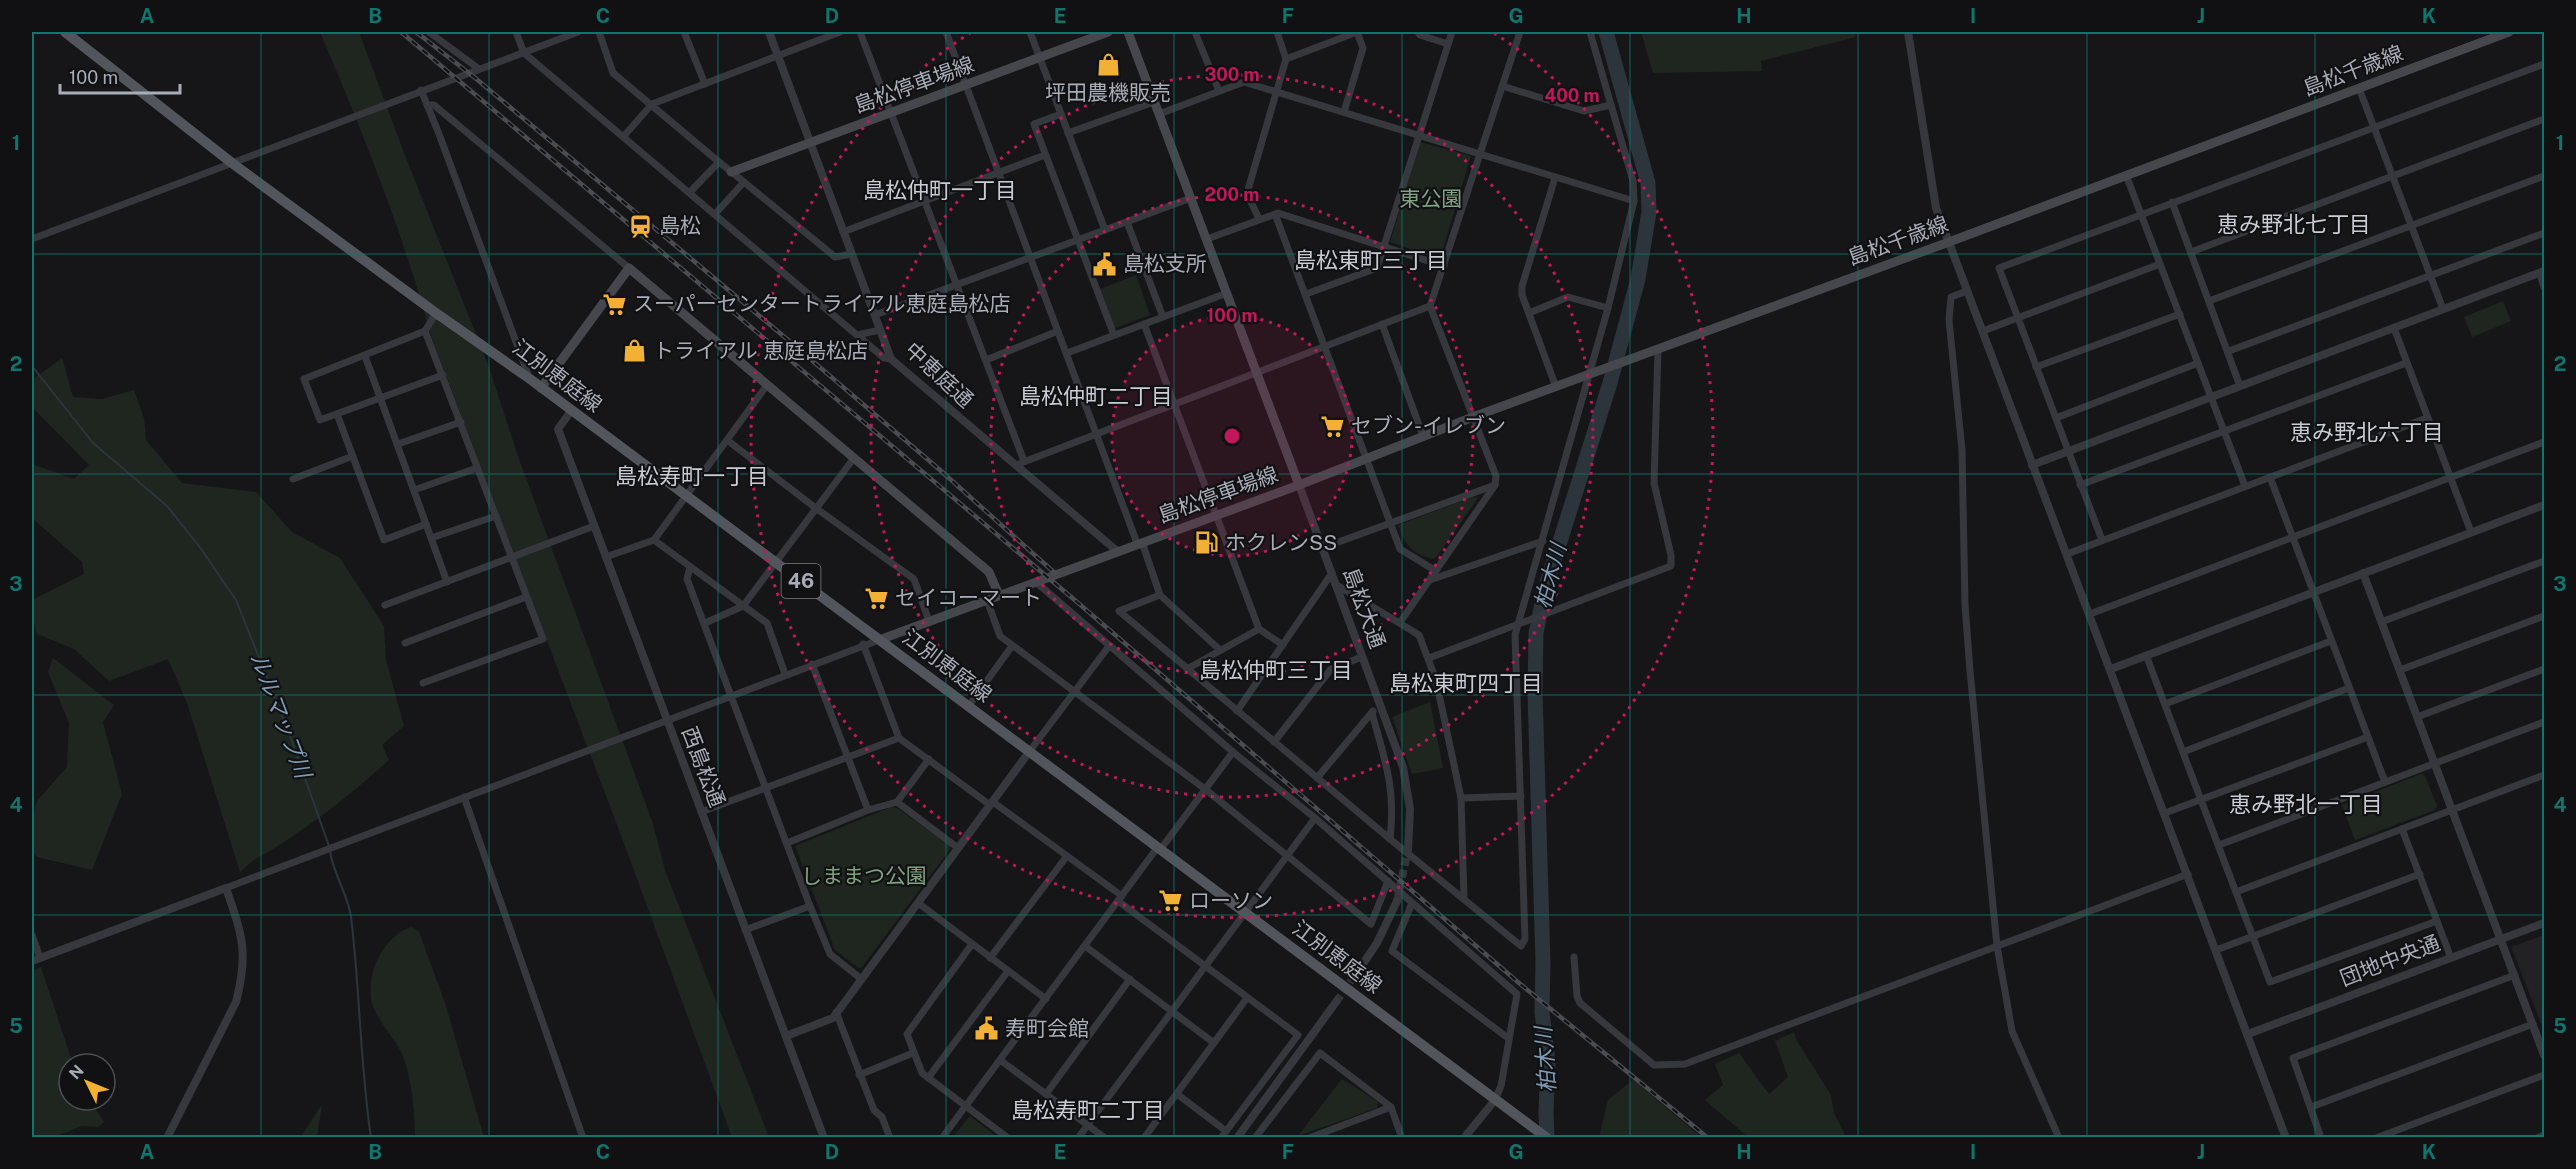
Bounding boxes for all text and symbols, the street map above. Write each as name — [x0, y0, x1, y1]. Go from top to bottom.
text: A — [140, 4, 154, 28]
text: B — [368, 4, 382, 28]
text: C — [596, 4, 610, 28]
text: D — [825, 4, 839, 28]
text: E — [1054, 4, 1066, 28]
text: F — [1282, 4, 1294, 28]
text: G — [1508, 4, 1524, 28]
text: H — [1736, 4, 1752, 28]
text: I — [1970, 4, 1976, 28]
text: J — [2197, 4, 2205, 28]
text: K — [2422, 4, 2436, 28]
street label: 島松千歳線 — [2299, 40, 2406, 101]
street label: 島松停車場線 — [850, 51, 977, 118]
shop icon: 坪田農機販売 — [1095, 52, 1121, 78]
scale bar — [60, 57, 180, 95]
text: 300 m — [1204, 64, 1260, 85]
text: 100 m — [69, 67, 118, 88]
place label: 坪田農機販売 — [1045, 80, 1171, 105]
text: 400 m — [1544, 85, 1600, 106]
text: 1 — [12, 131, 20, 155]
text: 1 — [2556, 131, 2564, 155]
district label: 島松仲町一丁目 — [863, 177, 1017, 203]
text: 200 m — [1205, 184, 1259, 205]
park label: 東公園 — [1400, 186, 1463, 211]
street label: 島松千歳線 — [1844, 211, 1951, 270]
district label: 恵み野北七丁目 — [2217, 211, 2371, 237]
station icon: 島松 — [628, 213, 654, 239]
place label: 島松 — [659, 213, 701, 238]
district label: 島松東町三丁目 — [1294, 247, 1448, 273]
public building icon: 島松支所 — [1092, 251, 1118, 277]
place label: 島松支所 — [1123, 251, 1207, 276]
supermarket icon: スーパーセンタートライアル恵庭島松店 — [602, 291, 628, 317]
place label: スーパーセンタートライアル恵庭島松店 — [633, 291, 1011, 316]
text: 100 m — [1206, 305, 1258, 326]
street label: 江別恵庭線 — [508, 334, 607, 417]
street label: 中恵庭通 — [900, 337, 979, 412]
shop icon: トライアル 恵庭島松店 — [622, 338, 648, 364]
place label: トライアル 恵庭島松店 — [653, 338, 868, 363]
text: 2 — [10, 352, 22, 376]
text: 2 — [2554, 352, 2566, 376]
district label: 島松仲町二丁目 — [1019, 383, 1173, 409]
supermarket icon: セブン-イレブン — [1320, 413, 1346, 439]
place label: セブン-イレブン — [1351, 413, 1506, 438]
district label: 恵み野北六丁目 — [2290, 419, 2444, 445]
centre of rings — [1222, 426, 1242, 446]
street label: 島松停車場線 — [1154, 461, 1281, 528]
district label: 島松寿町一丁目 — [615, 463, 769, 489]
fuel station icon: ホクレンSS — [1194, 530, 1220, 556]
place label: ホクレンSS — [1225, 530, 1337, 555]
water label: 柏木川 — [1529, 539, 1572, 611]
road number: 46 — [782, 564, 820, 598]
street label: 島松大通 — [1338, 564, 1391, 652]
text: 3 — [9, 572, 23, 596]
text: 3 — [2553, 572, 2567, 596]
supermarket icon: セイコーマート — [864, 585, 890, 611]
place label: セイコーマート — [895, 585, 1042, 610]
street label: 江別恵庭線 — [898, 624, 997, 707]
water label: ルルマップ川 — [245, 649, 318, 783]
district label: 島松仲町三丁目 — [1199, 657, 1353, 683]
district label: 島松東町四丁目 — [1389, 670, 1543, 696]
street label: 西島松通 — [677, 723, 730, 811]
district label: 恵み野北一丁目 — [2229, 791, 2383, 817]
text: 4 — [9, 793, 23, 817]
text: 4 — [2553, 793, 2567, 817]
park label: しままつ公園 — [801, 863, 927, 888]
supermarket icon: ローソン — [1158, 888, 1184, 914]
place label: ローソン — [1189, 888, 1273, 913]
street label: 江別恵庭線 — [1288, 915, 1387, 998]
street label: 団地中央通 — [2336, 930, 2443, 991]
text: 5 — [9, 1014, 23, 1038]
text: 5 — [2553, 1014, 2567, 1038]
public building icon: 寿町会館 — [974, 1016, 1000, 1042]
place label: 寿町会館 — [1005, 1016, 1089, 1041]
water label: 柏木川 — [1530, 1024, 1560, 1094]
north arrow — [57, 1052, 117, 1112]
text: N — [65, 1061, 88, 1083]
district label: 島松寿町二丁目 — [1011, 1097, 1165, 1123]
text: A — [140, 1140, 154, 1164]
text: B — [368, 1140, 382, 1164]
text: C — [596, 1140, 610, 1164]
text: D — [825, 1140, 839, 1164]
text: E — [1054, 1140, 1066, 1164]
text: F — [1282, 1140, 1294, 1164]
text: G — [1508, 1140, 1524, 1164]
text: H — [1736, 1140, 1752, 1164]
text: I — [1970, 1140, 1976, 1164]
text: J — [2197, 1140, 2205, 1164]
text: K — [2422, 1140, 2436, 1164]

